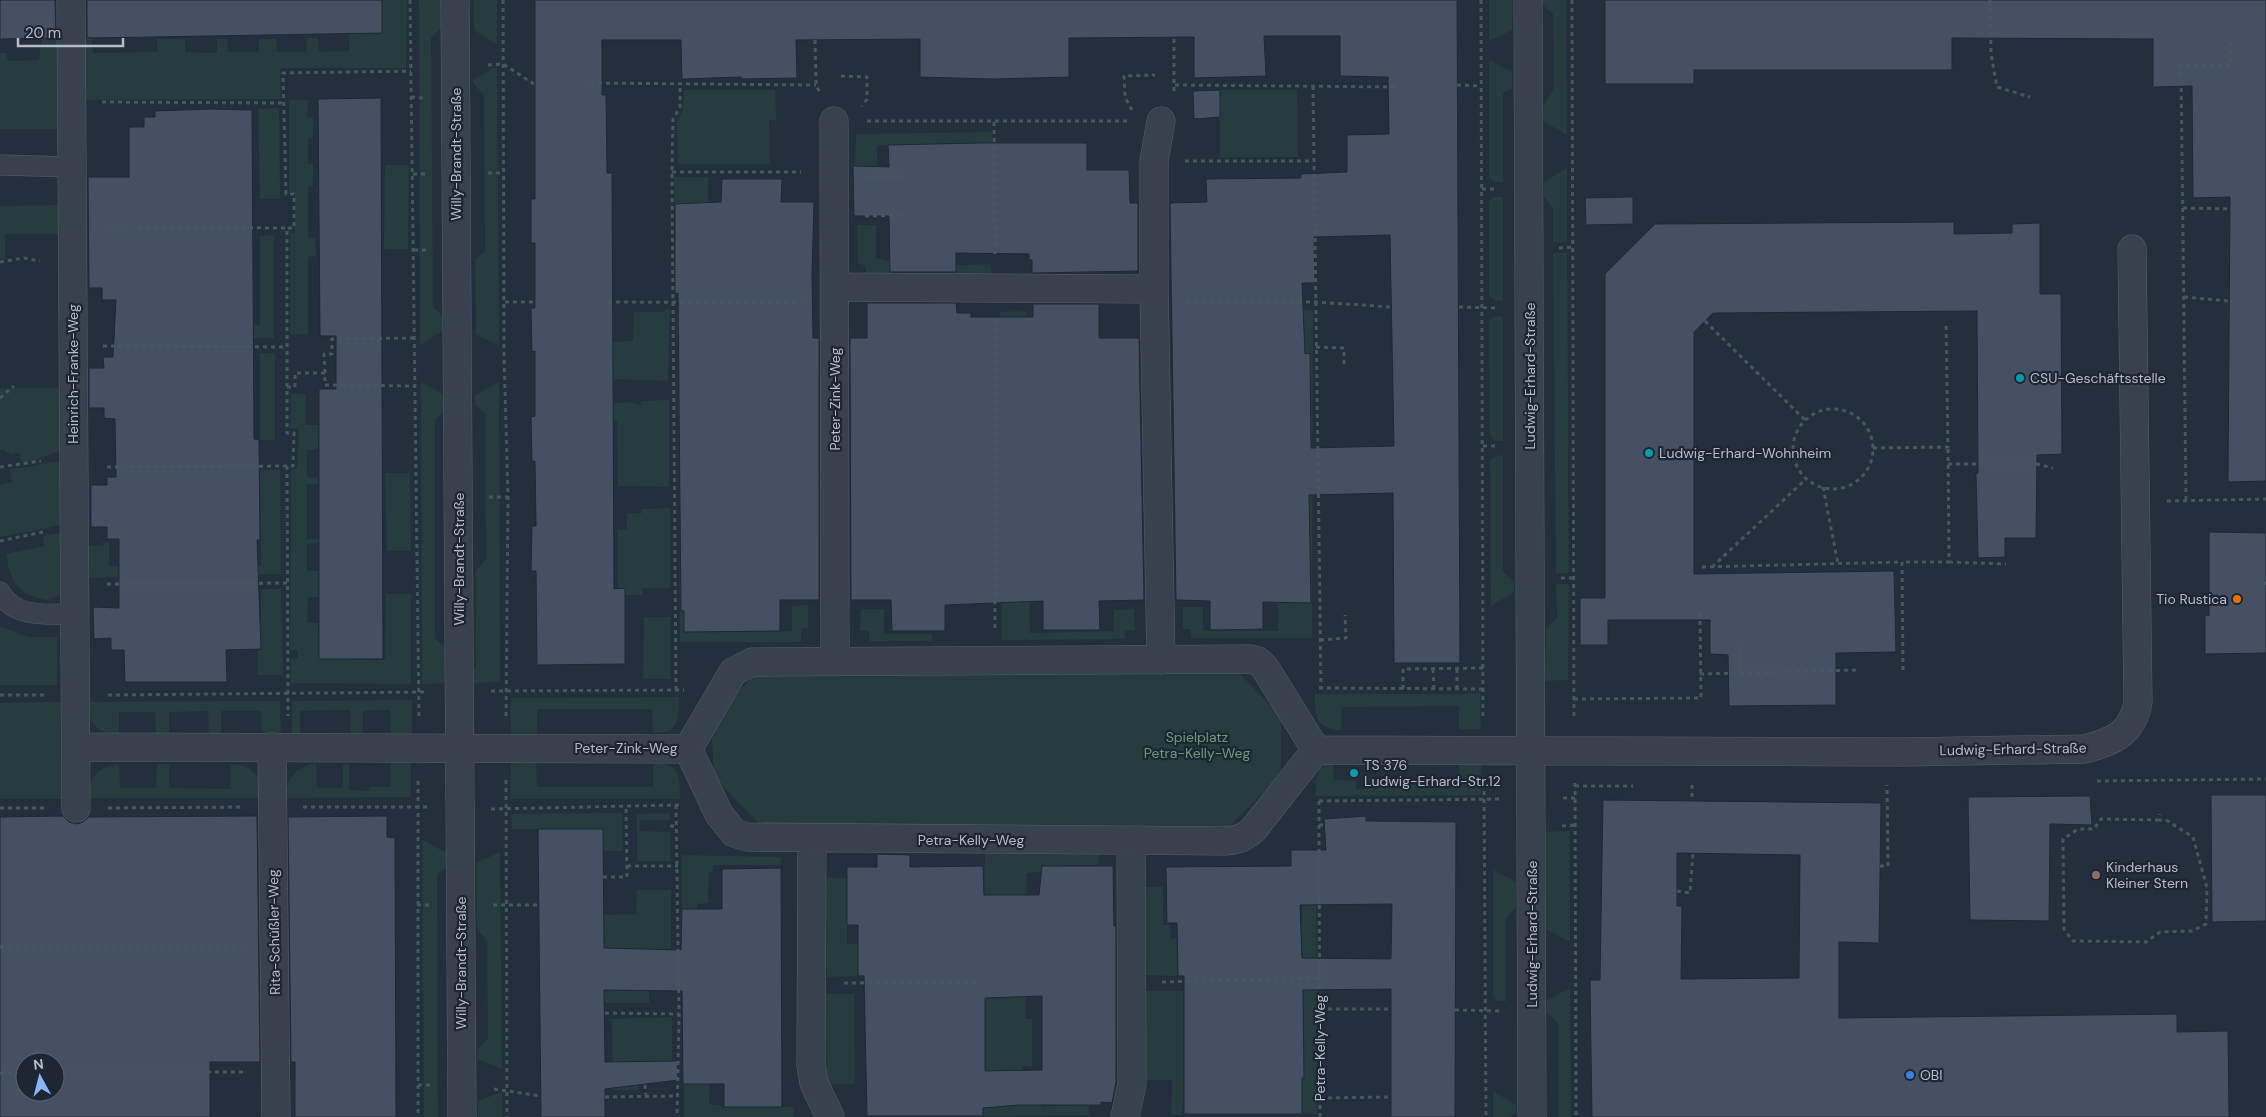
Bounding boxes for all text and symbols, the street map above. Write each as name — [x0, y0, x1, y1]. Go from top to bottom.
scale bar — [18, 15, 122, 47]
text: 20 m — [25, 23, 61, 43]
street label: Willy-Brandt-Straße — [447, 87, 465, 221]
street label: Ludwig-Erhard-Straße — [1521, 302, 1539, 450]
street label: Heinrich-Franke-Weg — [64, 304, 82, 444]
street label: Peter-Zink-Weg — [826, 347, 844, 451]
place label: CSU-Geschäftsstelle — [2030, 369, 2166, 387]
marker: CSU-Geschäftsstelle — [2014, 372, 2026, 384]
place label: Ludwig-Erhard-Wohnheim — [1659, 444, 1831, 462]
marker: Ludwig-Erhard-Wohnheim — [1643, 447, 1655, 459]
street label: Willy-Brandt-Straße — [450, 492, 468, 626]
place label: Tio Rustica — [2156, 590, 2227, 608]
marker: Tio Rustica — [2231, 593, 2243, 605]
park label: Spielplatz Petra-Kelly-Weg — [1144, 728, 1250, 762]
street label: Peter-Zink-Weg — [574, 739, 678, 757]
street label: Ludwig-Erhard-Straße — [1939, 739, 2087, 759]
place label: TS 376 Ludwig-Erhard-Str.12 — [1364, 756, 1501, 790]
marker: TS 376 Ludwig-Erhard-Str.12 — [1348, 767, 1360, 779]
street label: Petra-Kelly-Weg — [918, 831, 1024, 849]
place label: Kinderhaus Kleiner Stern — [2106, 858, 2188, 892]
street label: Ludwig-Erhard-Straße — [1523, 860, 1541, 1008]
street label: Rita-Schüßler-Weg — [264, 869, 284, 995]
marker: Kinderhaus Kleiner Stern — [2090, 869, 2102, 881]
street label: Willy-Brandt-Straße — [452, 896, 470, 1030]
street label: Petra-Kelly-Weg — [1311, 995, 1329, 1101]
north arrow — [15, 1052, 65, 1102]
text: N — [32, 1055, 45, 1074]
place label: OBI — [1920, 1066, 1943, 1084]
marker: OBI — [1904, 1069, 1916, 1081]

